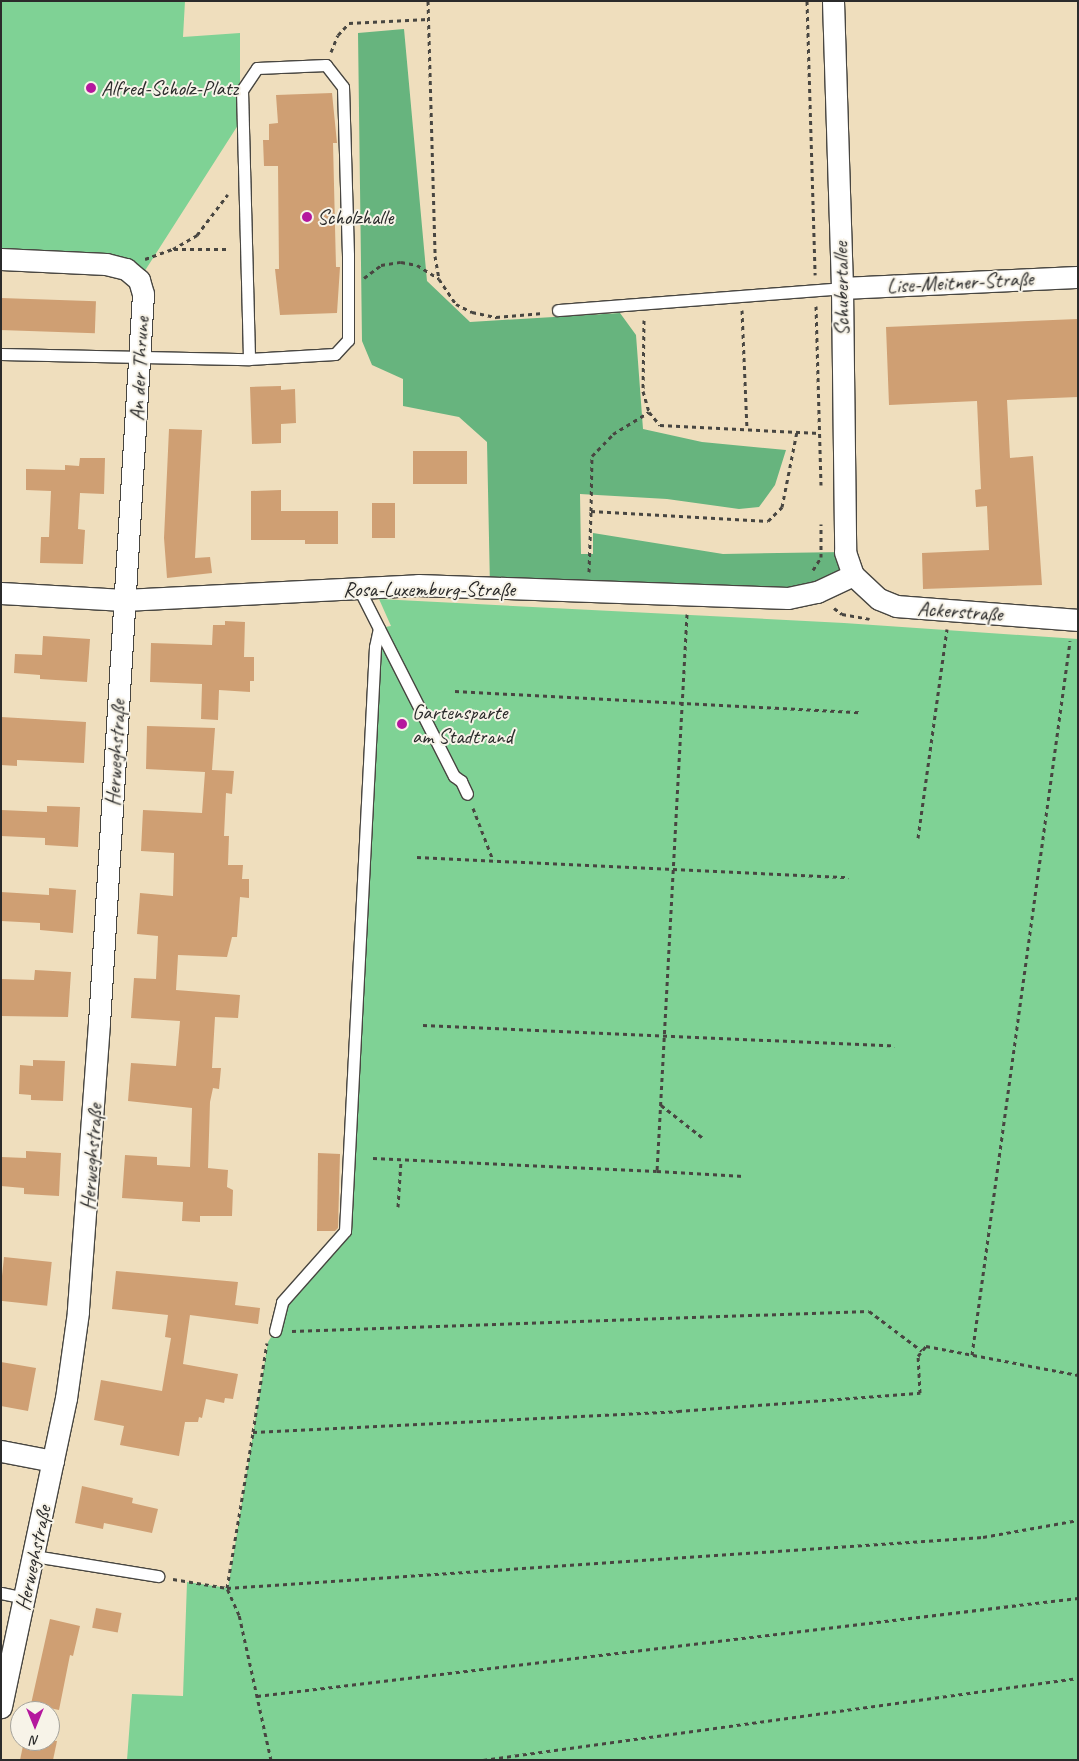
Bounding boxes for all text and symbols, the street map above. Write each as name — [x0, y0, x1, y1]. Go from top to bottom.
place label: Alfred-Scholz-Platz — [101, 75, 238, 101]
marker: Alfred-Scholz-Platz — [85, 82, 97, 94]
place label: Scholzhalle — [317, 204, 393, 230]
marker: Scholzhalle — [301, 211, 313, 223]
street label: Schubertallee — [828, 242, 854, 336]
street label: Lise-Meitner-Straße — [886, 266, 1034, 298]
street label: An der Thrune — [124, 316, 154, 422]
street label: Rosa-Luxemburg-Straße — [343, 576, 515, 602]
street label: Ackerstraße — [917, 595, 1003, 627]
street label: Herweghstraße — [100, 699, 130, 807]
place label: Gartensparte am Stadtrand — [412, 699, 514, 749]
marker: Gartensparte am Stadtrand — [396, 718, 408, 730]
street label: Herweghstraße — [75, 1103, 107, 1211]
street label: Herweghstraße — [10, 1503, 56, 1613]
north arrow — [10, 1701, 60, 1751]
text: N — [31, 1732, 39, 1749]

